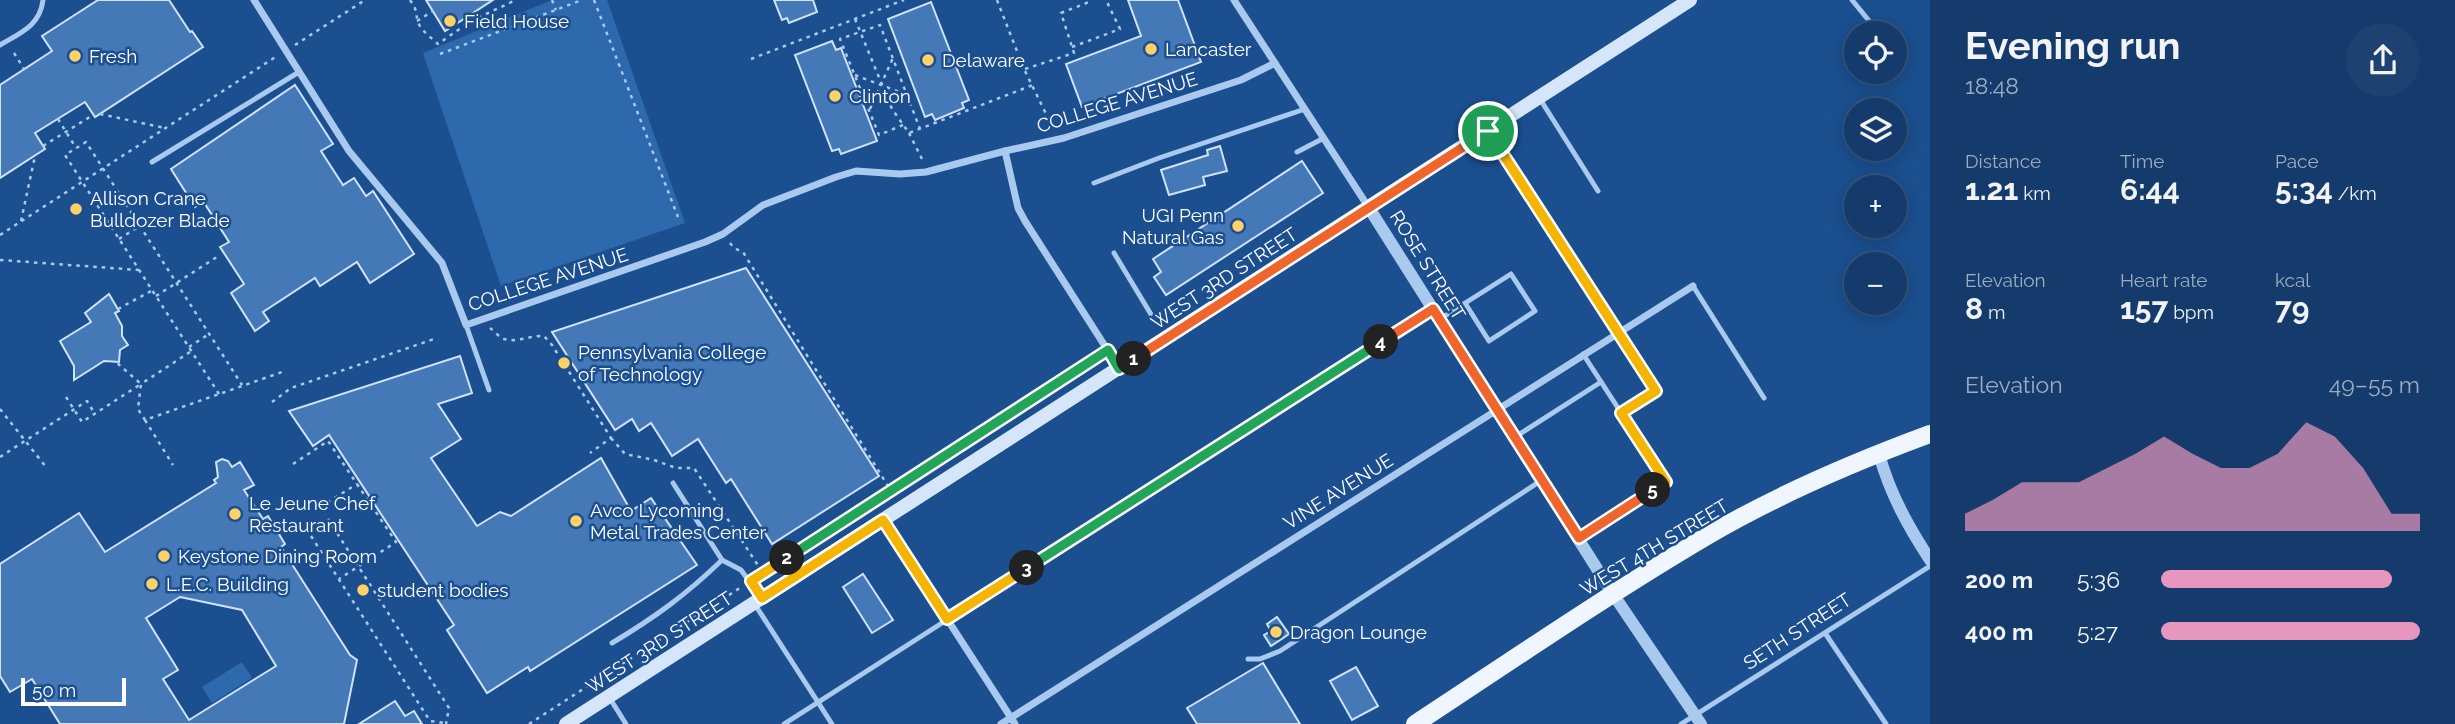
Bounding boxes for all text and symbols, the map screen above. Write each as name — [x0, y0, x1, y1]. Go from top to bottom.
place label: Field House — [464, 10, 569, 32]
marker: Field House — [442, 13, 458, 29]
map controls — [1844, 21, 1907, 315]
button: locate — [1844, 21, 1907, 84]
text: Evening run — [1965, 23, 2180, 68]
button: share — [2346, 23, 2420, 97]
place label: Lancaster — [1165, 38, 1252, 60]
marker: Lancaster — [1143, 41, 1159, 57]
place label: Fresh — [89, 45, 137, 67]
marker: Fresh — [67, 48, 83, 64]
place label: Delaware — [942, 49, 1025, 71]
marker: Delaware — [920, 52, 936, 68]
street label: COLLEGE AVENUE — [1034, 67, 1200, 137]
text: 18:48 — [1965, 72, 2019, 99]
place label: Clinton — [849, 85, 911, 107]
marker: Clinton — [827, 88, 843, 104]
button: layers — [1844, 98, 1907, 161]
pin — [1458, 101, 1518, 161]
icon: arrive — [1469, 112, 1507, 150]
text: Distance — [1965, 150, 2041, 172]
text: Time — [2120, 150, 2164, 172]
text: Pace — [2275, 150, 2319, 172]
text: 1.21 — [1965, 172, 2018, 207]
text: 6:44 — [2120, 172, 2180, 207]
text: 5:34 — [2275, 172, 2333, 207]
button: + — [1844, 175, 1907, 238]
text: km — [2018, 182, 2051, 204]
text: /km — [2333, 182, 2377, 204]
place label: Allison Crane Bulldozer Blade — [90, 187, 230, 231]
marker: Allison Crane Bulldozer Blade — [68, 201, 84, 217]
place label: UGI Penn Natural Gas — [1122, 204, 1224, 248]
street label: ROSE STREET — [1386, 206, 1471, 324]
marker: UGI Penn Natural Gas — [1230, 218, 1246, 234]
street label: WEST 3RD STREET — [1147, 222, 1302, 334]
street label: COLLEGE AVENUE — [465, 243, 631, 315]
button: − — [1844, 252, 1907, 315]
text: Elevation — [1965, 269, 2046, 291]
text: Heart rate — [2120, 269, 2208, 291]
text: kcal — [2275, 269, 2311, 291]
text: 8 — [1965, 291, 1983, 326]
text: 157 — [2120, 291, 2168, 326]
text: 79 — [2275, 291, 2310, 326]
text: m — [1983, 301, 2005, 323]
text: bpm — [2168, 301, 2214, 323]
pin: 4 — [1364, 324, 1398, 360]
text: 4 — [1375, 330, 1386, 352]
place label: Pennsylvania College of Technology — [578, 341, 766, 385]
pin: 1 — [1116, 342, 1152, 376]
text: 1 — [1129, 347, 1138, 369]
marker: Pennsylvania College of Technology — [556, 355, 572, 371]
text: Elevation — [1965, 371, 2063, 398]
text: 49–55 m — [2329, 371, 2420, 398]
street label: VINE AVENUE — [1279, 449, 1397, 533]
pin: 5 — [1636, 472, 1670, 508]
text: 5 — [1647, 478, 1658, 500]
place label: Le Jeune Chef Restaurant — [249, 492, 376, 536]
street label: WEST 4TH STREET — [1576, 494, 1732, 600]
place label: Avco Lycoming Metal Trades Center — [590, 499, 767, 543]
marker: Le Jeune Chef Restaurant — [227, 506, 243, 522]
marker: Avco Lycoming Metal Trades Center — [568, 513, 584, 529]
pin: 2 — [770, 540, 804, 576]
place label: Keystone Dining Room — [178, 545, 377, 567]
text: 2 — [781, 546, 792, 568]
marker: Keystone Dining Room — [156, 548, 172, 564]
pin: 3 — [1010, 550, 1044, 586]
text: 3 — [1021, 556, 1032, 578]
text: 200 m — [1965, 566, 2033, 593]
text: 5:36 — [2077, 566, 2120, 593]
place label: L.E.C. Building — [166, 573, 289, 595]
marker: L.E.C. Building — [144, 576, 160, 592]
place label: student bodies — [377, 579, 508, 601]
marker: student bodies — [355, 582, 371, 598]
street label: WEST 3RD STREET — [582, 586, 737, 698]
street label: SETH STREET — [1739, 588, 1855, 674]
text: 400 m — [1965, 618, 2033, 645]
text: 5:27 — [2077, 618, 2118, 645]
place label: Dragon Lounge — [1290, 621, 1427, 643]
marker: Dragon Lounge — [1268, 624, 1284, 640]
scale bar — [21, 675, 126, 707]
text: 50 m — [32, 679, 76, 701]

